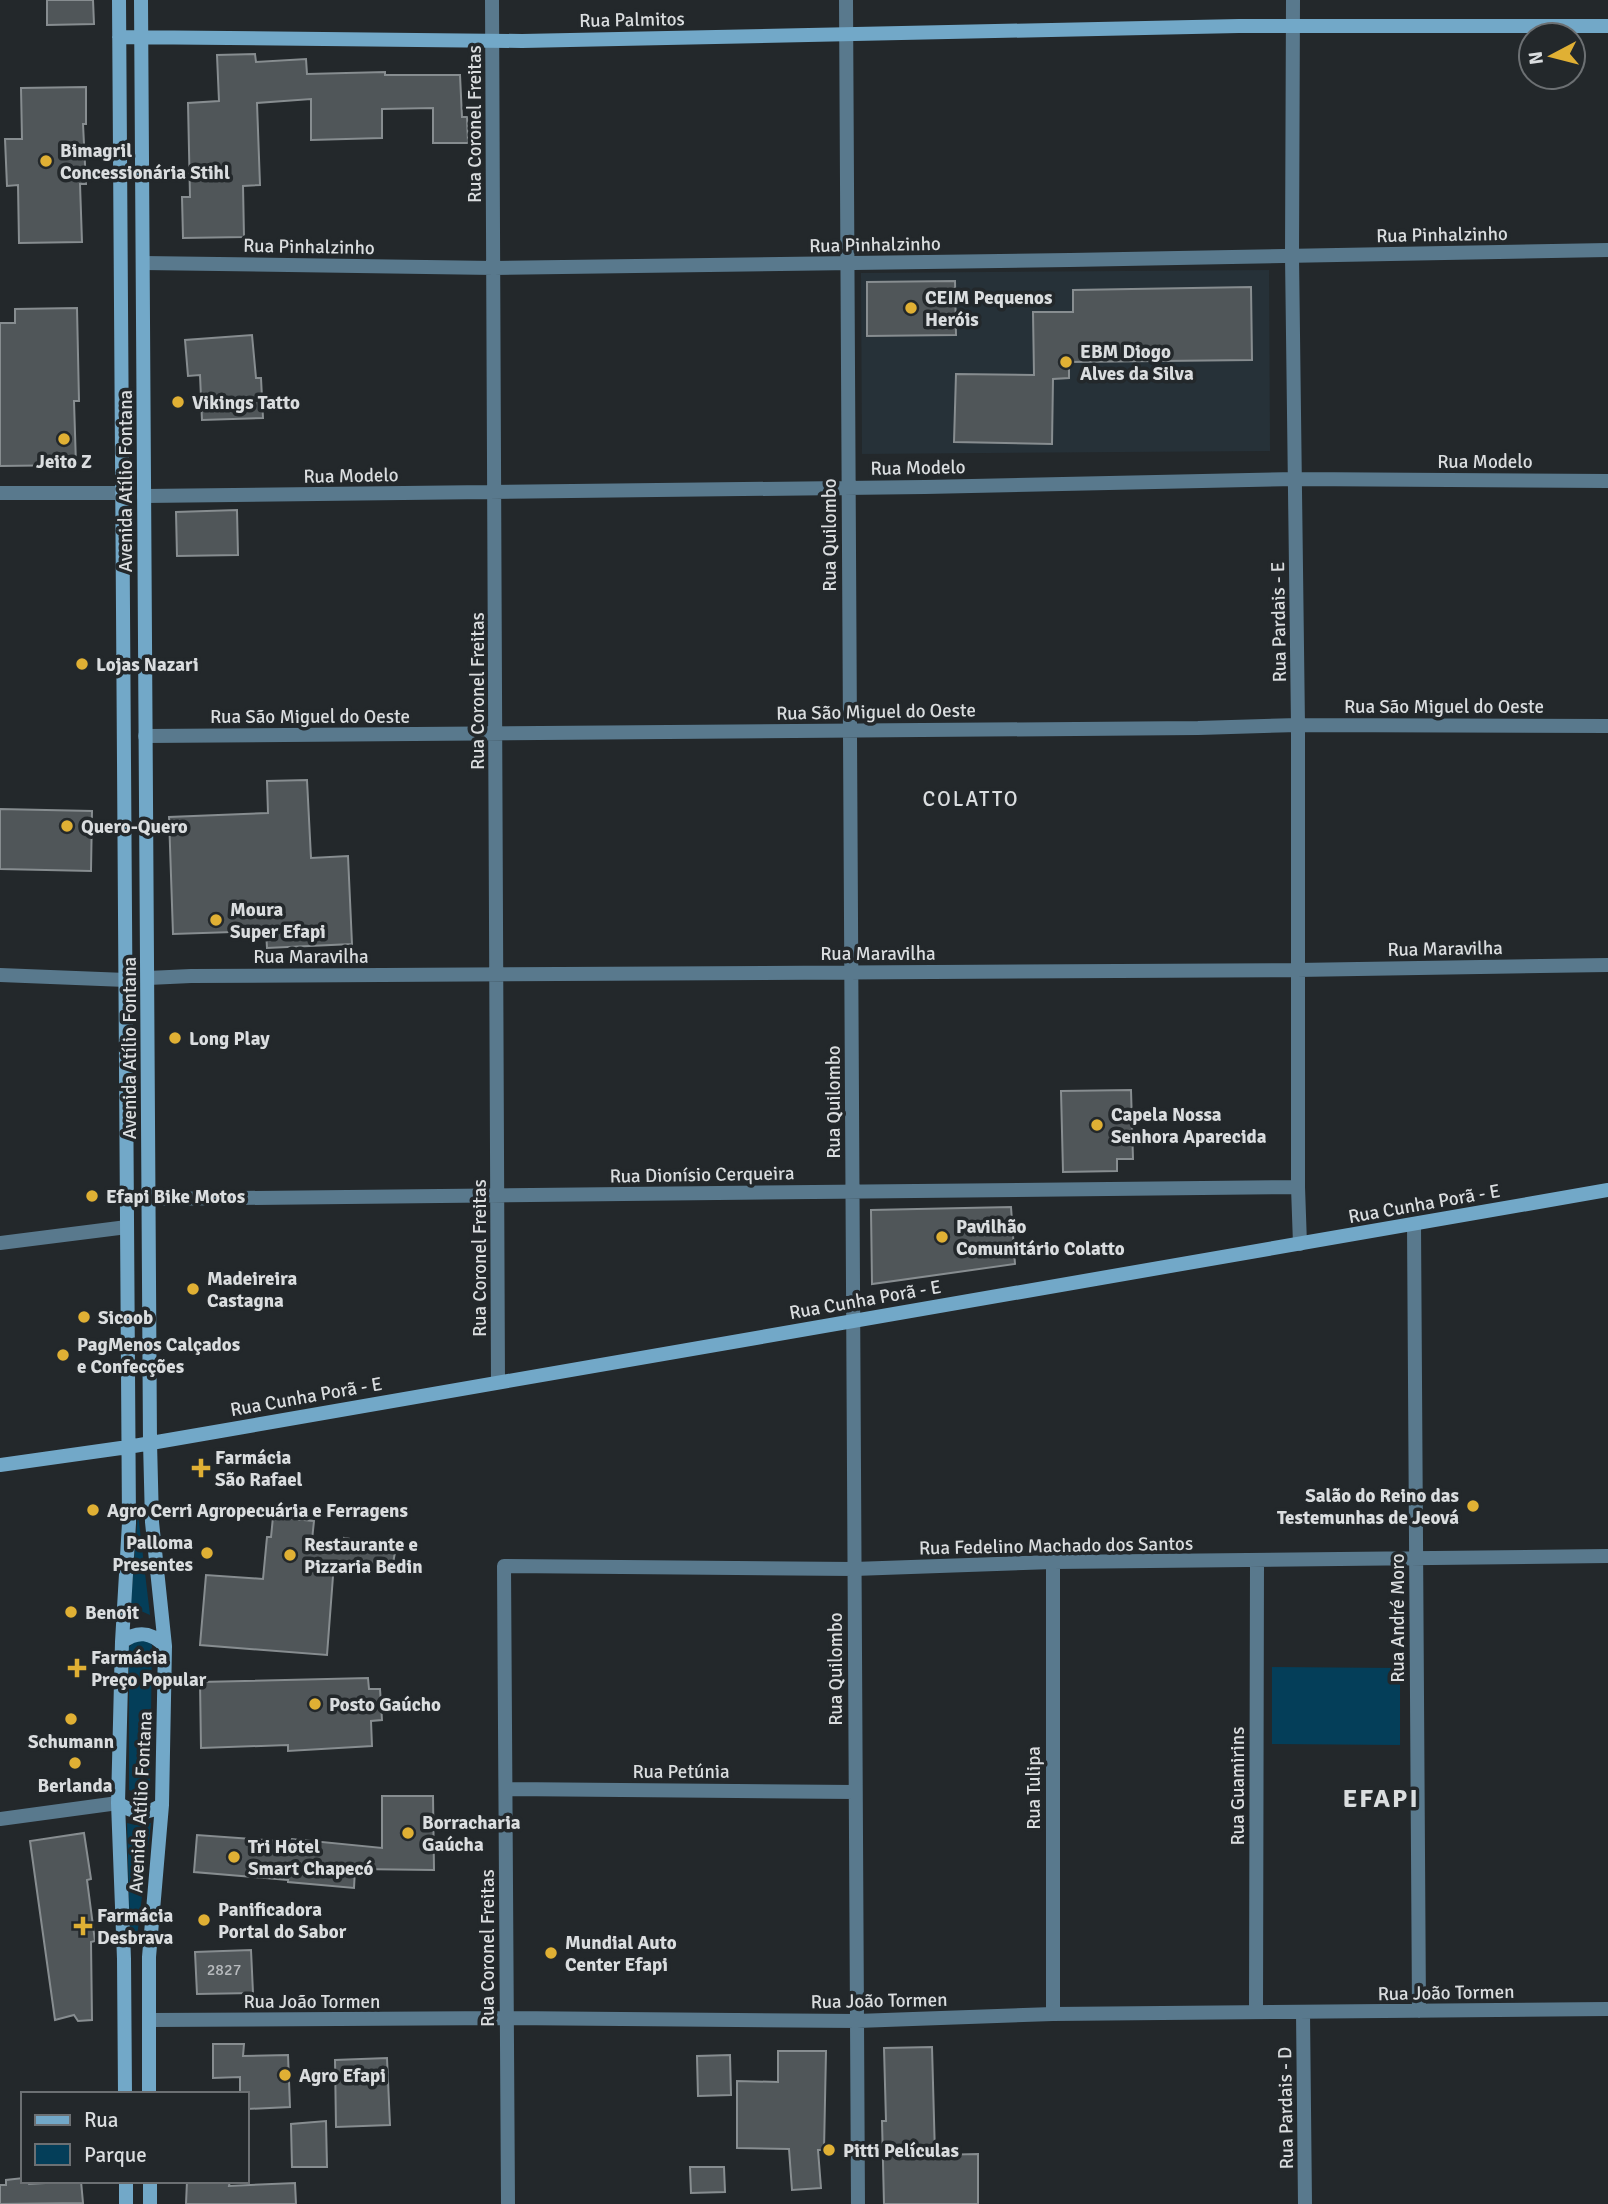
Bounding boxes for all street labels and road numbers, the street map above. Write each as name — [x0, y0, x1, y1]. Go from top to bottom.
street label: Rua Palmitos — [579, 7, 685, 33]
street label: Rua Coronel Freitas — [463, 45, 487, 203]
street label: Rua Pinhalzinho — [1376, 222, 1508, 248]
street label: Rua Pinhalzinho — [809, 232, 941, 258]
street label: Rua Pinhalzinho — [243, 234, 375, 260]
street label: Avenida Atílio Fontana — [114, 390, 138, 572]
street label: Rua Modelo — [1437, 450, 1533, 474]
street label: Rua Modelo — [870, 455, 966, 481]
street label: Rua Modelo — [303, 463, 399, 489]
street label: Rua Quilombo — [818, 478, 842, 592]
street label: Rua Pardais - E — [1266, 561, 1292, 683]
street label: Rua Coronel Freitas — [466, 612, 490, 770]
street label: Rua São Miguel do Oeste — [1344, 695, 1544, 719]
street label: Rua São Miguel do Oeste — [776, 698, 976, 726]
street label: Rua São Miguel do Oeste — [210, 705, 410, 729]
street label: Rua Maravilha — [1387, 936, 1503, 962]
street label: Rua Maravilha — [820, 942, 936, 966]
street label: Rua Maravilha — [253, 945, 369, 969]
street label: Avenida Atílio Fontana — [118, 957, 142, 1139]
street label: Rua Quilombo — [822, 1045, 846, 1159]
street label: Rua Dionísio Cerqueira — [609, 1161, 795, 1189]
street label: Rua Coronel Freitas — [468, 1179, 492, 1337]
street label: Rua Cunha Porã - E — [1346, 1179, 1502, 1229]
street label: Rua Cunha Porã - E — [787, 1275, 943, 1325]
street label: Rua Cunha Porã - E — [228, 1372, 384, 1422]
street label: Rua Fedelino Machado dos Santos — [919, 1532, 1193, 1560]
street label: Rua André Moro — [1386, 1553, 1410, 1683]
street label: Rua Quilombo — [824, 1612, 848, 1726]
street label: Avenida Atílio Fontana — [124, 1710, 158, 1894]
street label: Rua Guamirins — [1226, 1727, 1250, 1845]
street label: Rua Tulipa — [1022, 1746, 1046, 1830]
street label: Rua Petúnia — [632, 1760, 730, 1784]
street label: Rua Coronel Freitas — [476, 1869, 500, 2027]
street label: Rua João Tormen — [1377, 1980, 1515, 2006]
street label: Rua João Tormen — [810, 1988, 948, 2014]
street label: Rua João Tormen — [244, 1990, 380, 2014]
street label: Rua Pardais - D — [1273, 2047, 1299, 2169]

